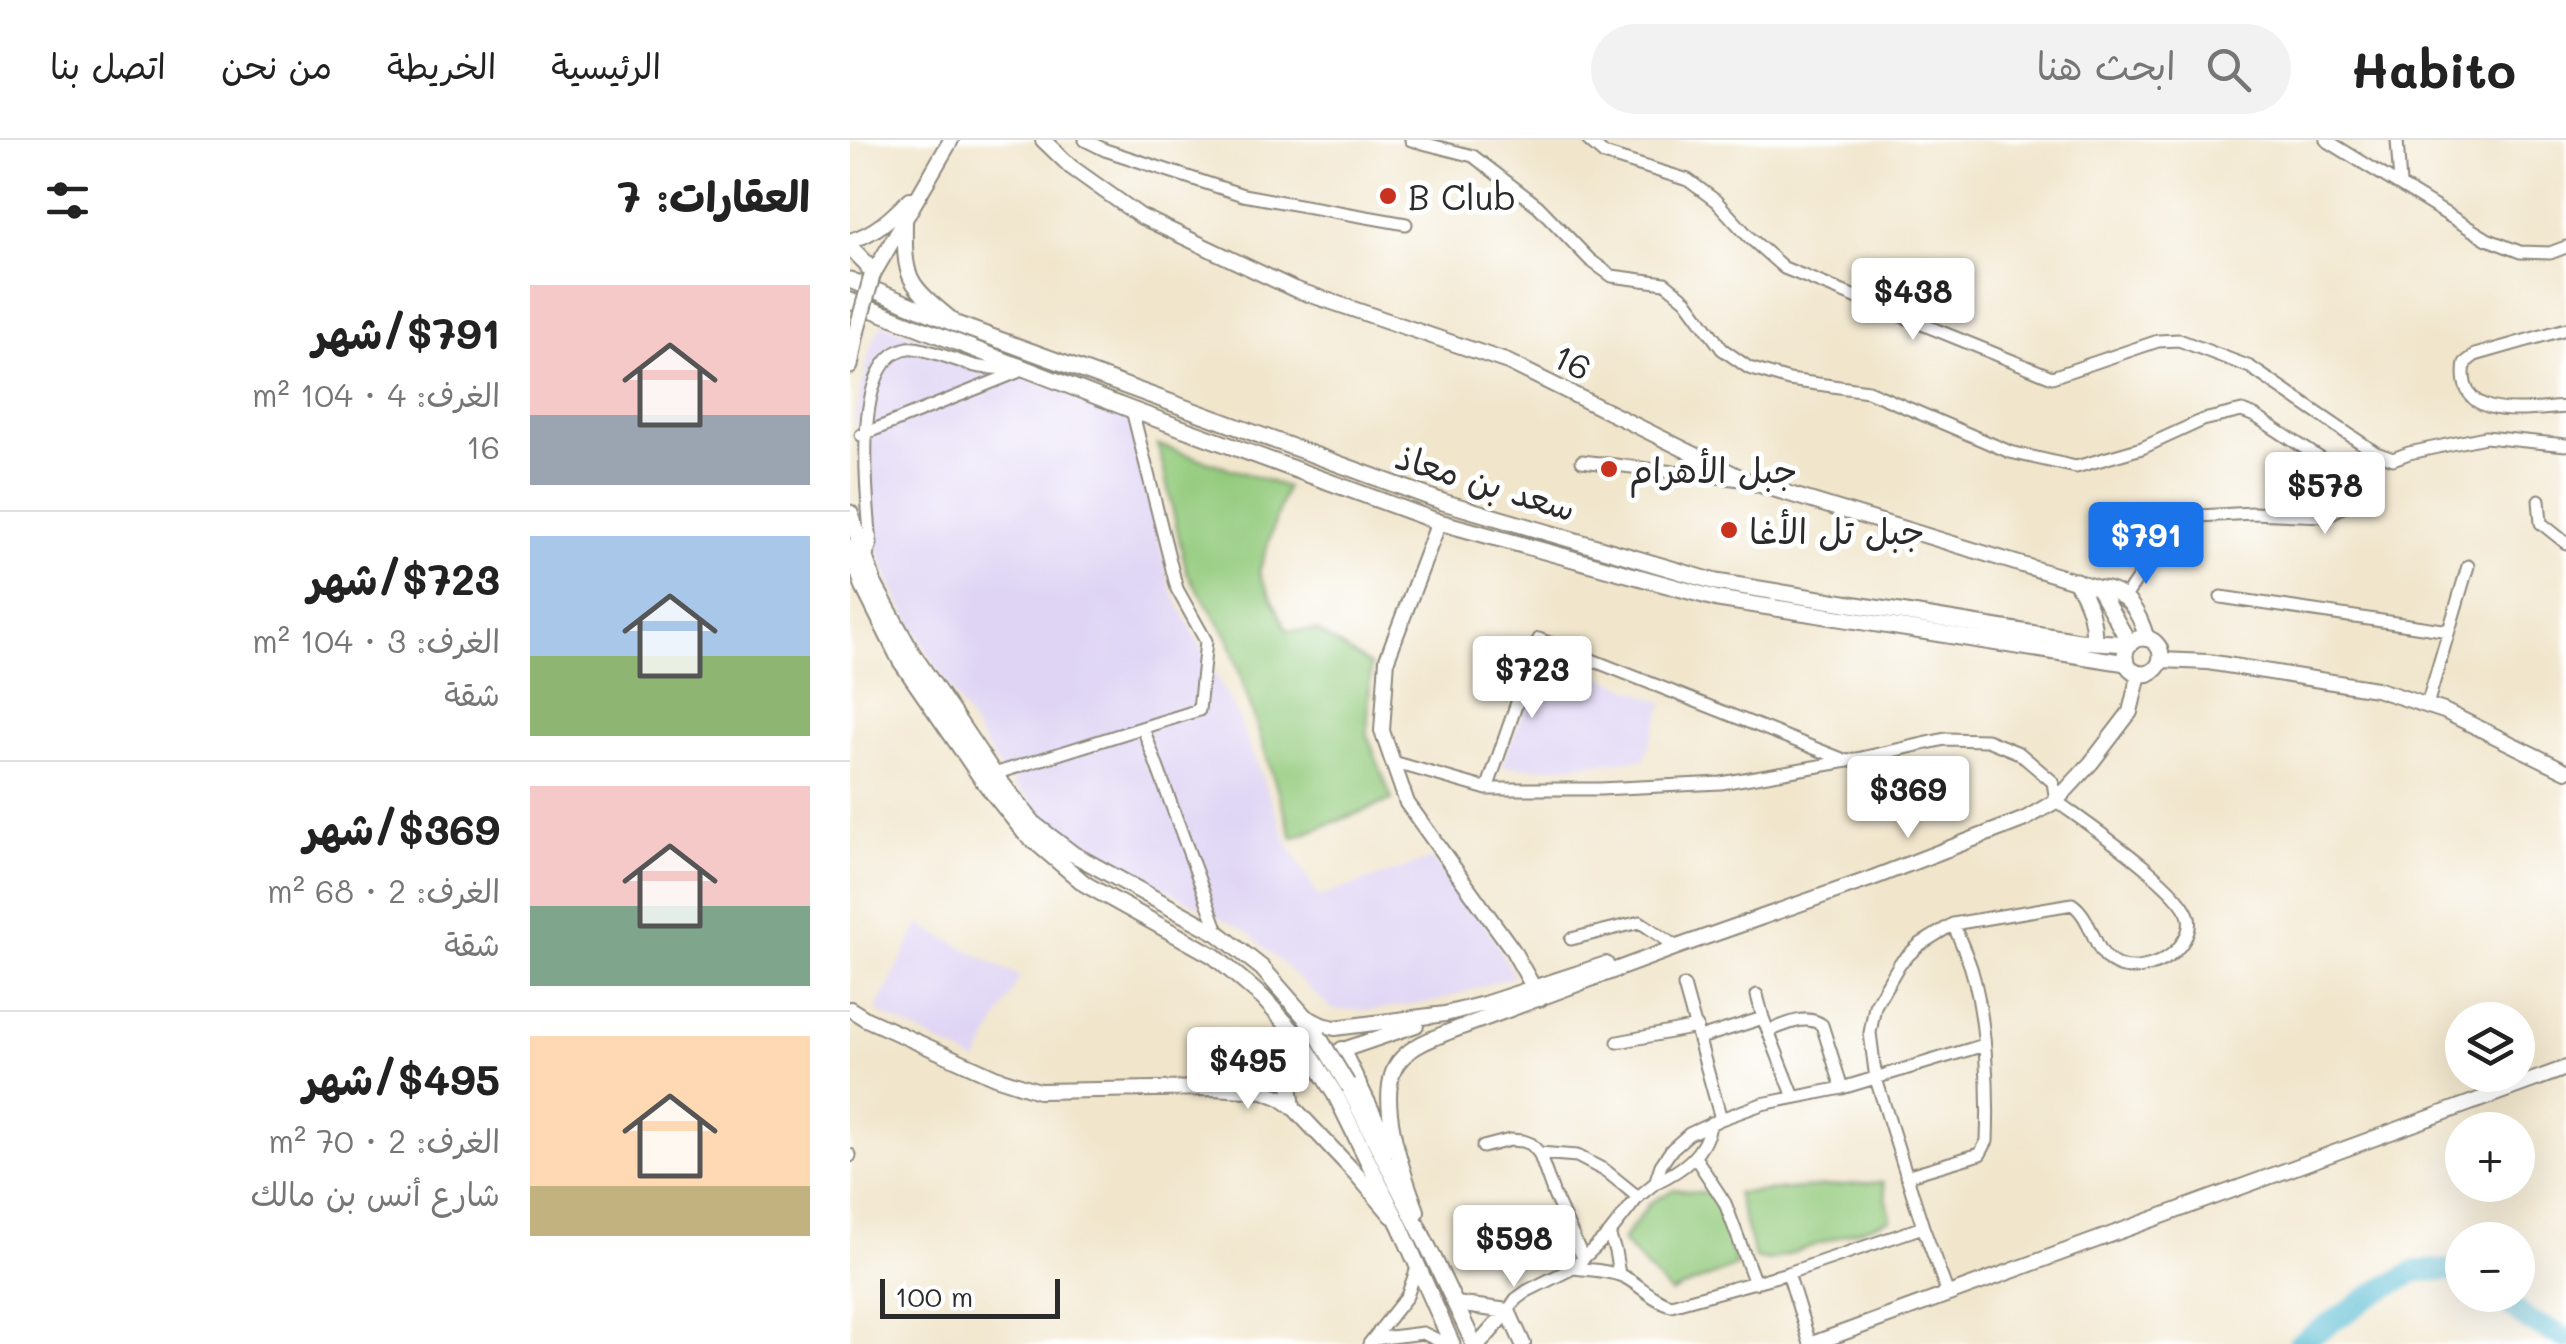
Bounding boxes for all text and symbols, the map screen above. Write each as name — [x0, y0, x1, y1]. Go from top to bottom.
search box — [1591, 24, 2291, 114]
text: Habito — [2351, 38, 2516, 100]
text: ابحث هنا — [2036, 40, 2176, 90]
text: اتصل بنا — [50, 42, 166, 88]
text: من نحن — [221, 42, 332, 88]
text: الخريطة — [387, 42, 496, 88]
text: الرئيسية — [551, 42, 661, 88]
icon: search — [2201, 42, 2256, 97]
text: العقارات: 7 — [617, 168, 810, 223]
icon: filters — [40, 173, 95, 228]
place label: B Club — [1408, 173, 1516, 219]
marker: B Club — [1377, 185, 1399, 207]
pin: $438 — [1854, 258, 1972, 343]
text: $438 — [1873, 269, 1953, 311]
text: $791/شهر — [312, 305, 500, 360]
icon: home — [610, 325, 730, 445]
street label: 16 — [1546, 332, 1600, 390]
text: الغرف: 4 · 104 m² — [252, 373, 500, 415]
text: 16 — [466, 425, 500, 467]
street label: سعد بن معاذ — [1390, 432, 1582, 530]
place label: جبل الأهرام — [1629, 446, 1798, 498]
pin: $578 — [2266, 452, 2384, 537]
marker: جبل الأهرام — [1598, 458, 1620, 480]
text: $578 — [2287, 463, 2363, 505]
pin: $791 — [2087, 502, 2205, 587]
place label: جبل تل الأغا — [1749, 507, 1925, 553]
text: $791 — [2110, 513, 2182, 555]
marker: جبل تل الأغا — [1718, 519, 1740, 541]
text: $723/شهر — [308, 551, 500, 606]
icon: home — [610, 576, 730, 696]
text: الغرف: 3 · 104 m² — [252, 619, 500, 661]
pin: $723 — [1473, 636, 1591, 721]
text: $723 — [1495, 647, 1569, 689]
text: شقة — [444, 672, 500, 714]
pin: $369 — [1849, 756, 1967, 841]
text: $369 — [1869, 767, 1947, 809]
text: $369/شهر — [304, 801, 500, 856]
icon: home — [610, 826, 730, 946]
text: الغرف: 2 · 68 m² — [267, 869, 500, 911]
text: شقة — [444, 922, 500, 964]
map controls — [2445, 1002, 2535, 1312]
button: layers — [2445, 1002, 2535, 1092]
pin: $495 — [1189, 1027, 1307, 1112]
text: $495 — [1209, 1038, 1287, 1080]
text: $495/شهر — [303, 1051, 500, 1106]
icon: home — [610, 1076, 730, 1196]
button: + — [2445, 1112, 2535, 1202]
text: الغرف: 2 · 70 m² — [268, 1119, 500, 1161]
text: شارع أنس بن مالك — [250, 1172, 500, 1214]
pin: $598 — [1455, 1205, 1573, 1290]
text: $598 — [1475, 1216, 1553, 1258]
button: − — [2445, 1222, 2535, 1312]
scale bar — [880, 1274, 1060, 1318]
text: 100 m — [895, 1278, 973, 1314]

